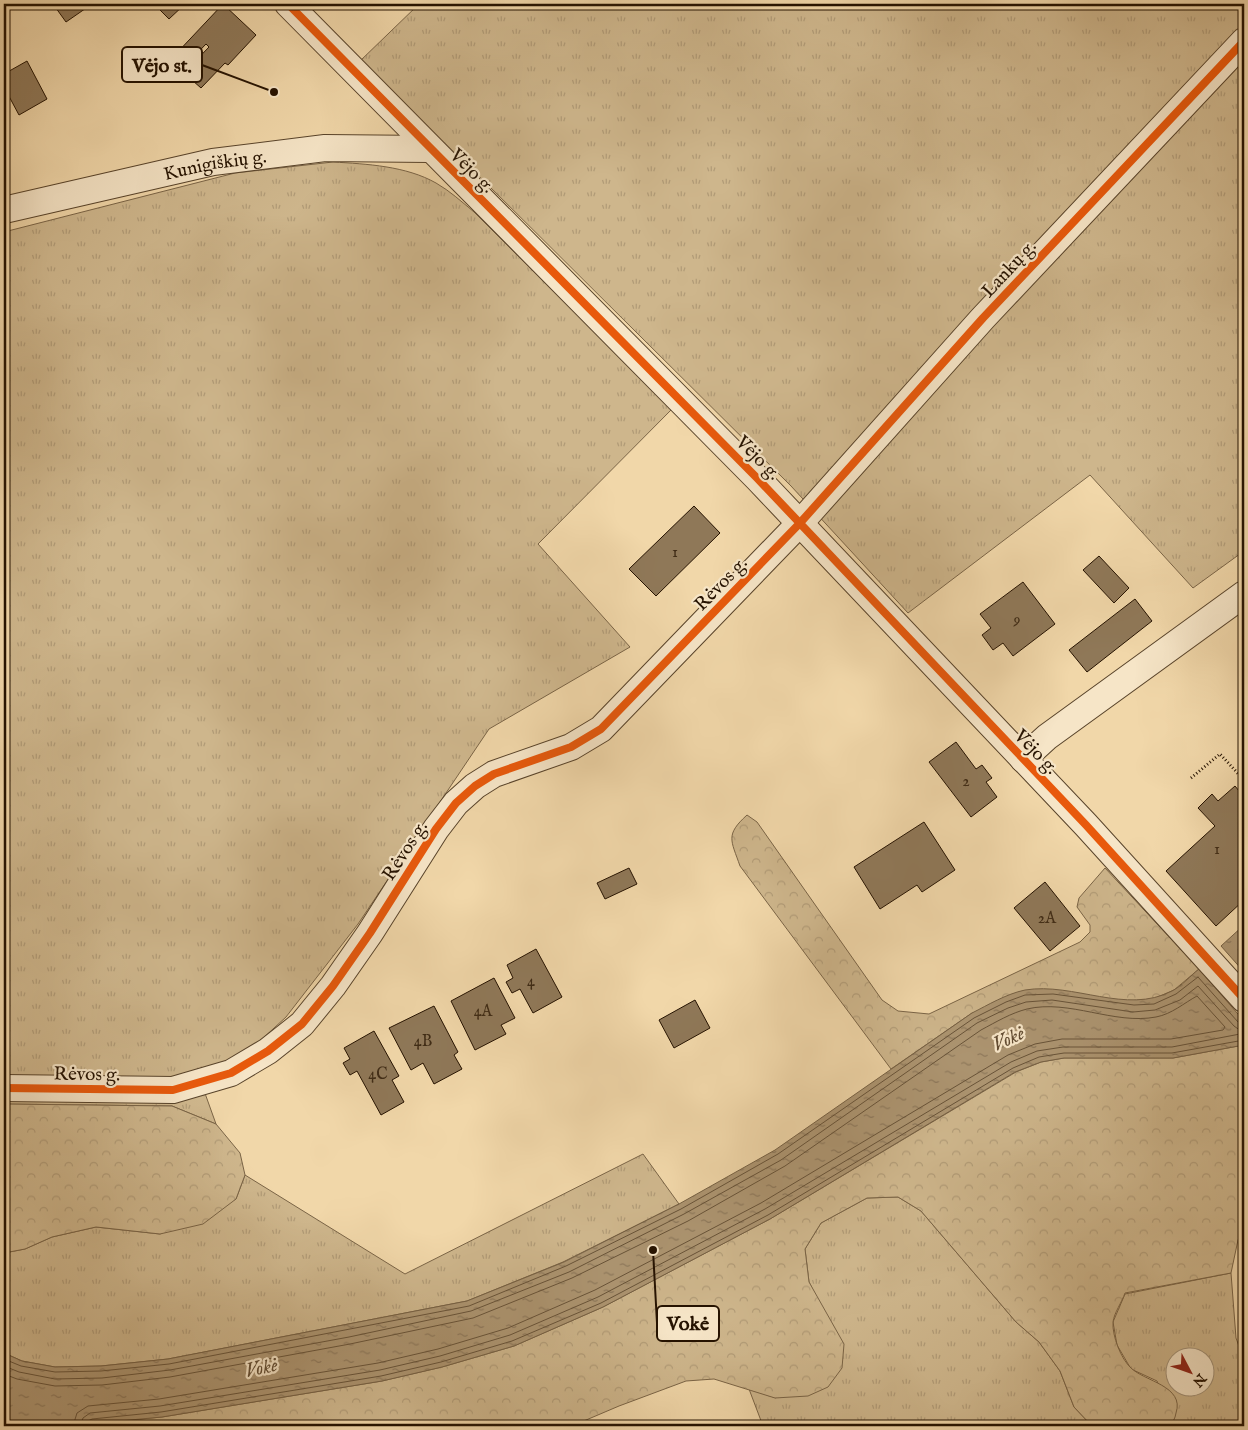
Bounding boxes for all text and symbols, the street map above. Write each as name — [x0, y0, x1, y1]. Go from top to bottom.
callout: Vėjo st. — [122, 47, 202, 82]
text: Vėjo st. — [131, 54, 192, 79]
street label: Vėjo g. — [443, 143, 499, 199]
street label: Kunigiškių g. — [161, 145, 268, 187]
street label: Lankų g. — [977, 235, 1042, 303]
street label: Vėjo g. — [729, 430, 785, 486]
house number: 1 — [672, 543, 678, 563]
street label: Rėvos g. — [690, 552, 753, 617]
house number: 9 — [1013, 611, 1021, 631]
street label: Vėjo g. — [1008, 724, 1063, 780]
house number: 2 — [962, 772, 970, 792]
street label: Rėvos g. — [377, 817, 434, 886]
house number: 1 — [1214, 840, 1220, 860]
house number: 2A — [1038, 909, 1057, 929]
house number: 4 — [527, 972, 535, 992]
house number: 4A — [474, 1002, 494, 1022]
water label: Vokė — [988, 1021, 1029, 1058]
house number: 4B — [414, 1032, 432, 1052]
street label: Rėvos g. — [53, 1062, 120, 1088]
house number: 4C — [368, 1065, 388, 1085]
callout: Vokė — [657, 1306, 719, 1341]
text: Vokė — [666, 1312, 710, 1337]
north arrow — [1166, 1348, 1216, 1398]
water label: Vokė — [243, 1353, 280, 1384]
text: N — [1188, 1369, 1210, 1390]

